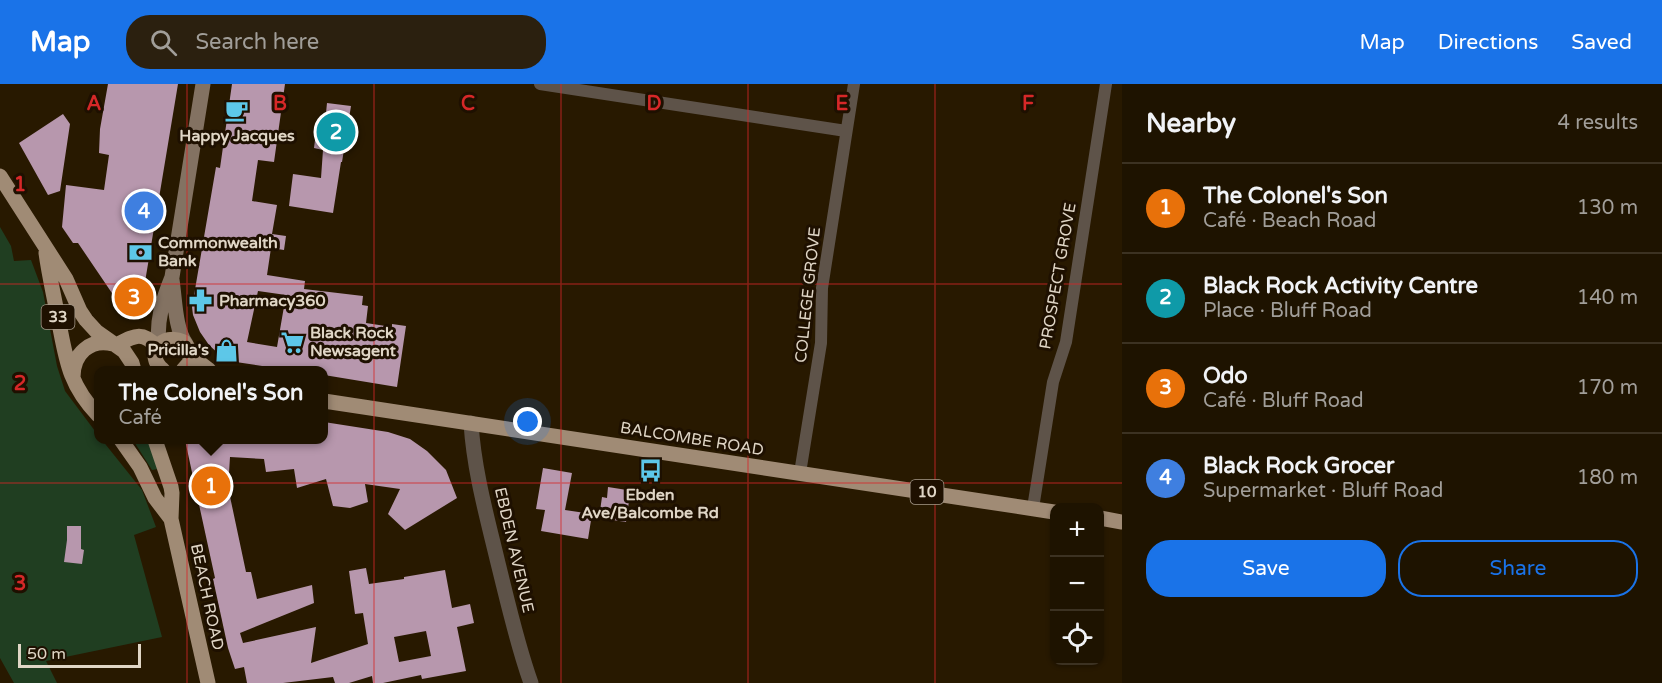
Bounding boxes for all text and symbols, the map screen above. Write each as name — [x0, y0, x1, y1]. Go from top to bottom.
search box — [126, 15, 546, 69]
text: Map — [30, 25, 90, 59]
icon: search — [147, 26, 180, 59]
text: Search here — [195, 29, 319, 55]
text: Map — [1359, 30, 1405, 55]
text: Directions — [1438, 30, 1538, 55]
text: Saved — [1571, 30, 1632, 55]
text: A — [87, 92, 102, 116]
text: B — [273, 92, 287, 116]
text: C — [461, 92, 475, 116]
text: D — [646, 92, 662, 116]
text: E — [836, 92, 849, 116]
text: F — [1022, 92, 1034, 116]
cafe icon: Happy Jacques — [224, 98, 250, 124]
text: Nearby — [1146, 108, 1236, 139]
pin: 2 — [316, 110, 356, 154]
text: 4 results — [1558, 111, 1638, 135]
place label: Happy Jacques — [179, 126, 295, 146]
text: 1 — [14, 173, 26, 197]
text: The Colonel's Son — [1203, 183, 1388, 209]
pin: 4 — [124, 188, 164, 234]
text: 1 — [1159, 196, 1172, 220]
text: 130 m — [1577, 196, 1638, 220]
street label: PROSPECT GROVE — [1035, 201, 1081, 351]
text: Café · Beach Road — [1203, 209, 1376, 233]
street label: COLLEGE GROVE — [791, 226, 825, 364]
place label: Commonwealth Bank — [158, 233, 278, 271]
bank icon: Commonwealth Bank — [127, 239, 153, 265]
text: Black Rock Activity Centre — [1203, 273, 1478, 299]
pin: 3 — [114, 274, 154, 320]
text: 2 — [1159, 286, 1172, 310]
text: 140 m — [1577, 286, 1638, 310]
pharmacy icon: Pharmacy360 — [188, 288, 214, 314]
place label: Pharmacy360 — [219, 291, 325, 311]
text: Place · Bluff Road — [1203, 299, 1372, 323]
road number: 33 — [42, 305, 74, 329]
place label: Black Rock Newsagent — [310, 323, 397, 361]
supermarket icon: Black Rock Newsagent — [279, 329, 305, 355]
shop icon: Pricilla's — [214, 337, 240, 363]
place label: Pricilla's — [148, 340, 209, 360]
text: Odo — [1203, 363, 1248, 389]
popup — [94, 366, 328, 444]
text: 2 — [14, 372, 26, 396]
text: 3 — [1159, 376, 1172, 400]
text: 170 m — [1577, 376, 1638, 400]
text: The Colonel's Son — [119, 380, 303, 406]
text: Café · Bluff Road — [1203, 389, 1364, 413]
text: Café — [119, 406, 162, 430]
your location — [513, 407, 542, 436]
street label: BALCOMBE ROAD — [619, 418, 765, 460]
text: Black Rock Grocer — [1203, 453, 1395, 479]
bus stop icon: Ebden Ave/Balcombe Rd — [637, 457, 663, 483]
pin: 1 — [192, 464, 230, 508]
text: 4 — [1159, 466, 1172, 490]
text: 180 m — [1577, 466, 1638, 490]
text: Supermarket · Bluff Road — [1203, 479, 1443, 503]
road number: 10 — [910, 480, 944, 504]
street label: EBDEN AVENUE — [490, 485, 538, 615]
place label: Ebden Ave/Balcombe Rd — [581, 485, 719, 523]
map controls — [1050, 503, 1104, 665]
button: + — [1050, 503, 1104, 557]
button: Save — [1146, 540, 1386, 597]
button: Share — [1398, 540, 1638, 597]
street label: BEACH ROAD — [186, 542, 228, 652]
button: − — [1050, 557, 1104, 611]
text: 3 — [14, 572, 26, 596]
button: locate — [1050, 611, 1104, 665]
scale bar — [18, 641, 141, 668]
text: 50 m — [27, 644, 66, 664]

